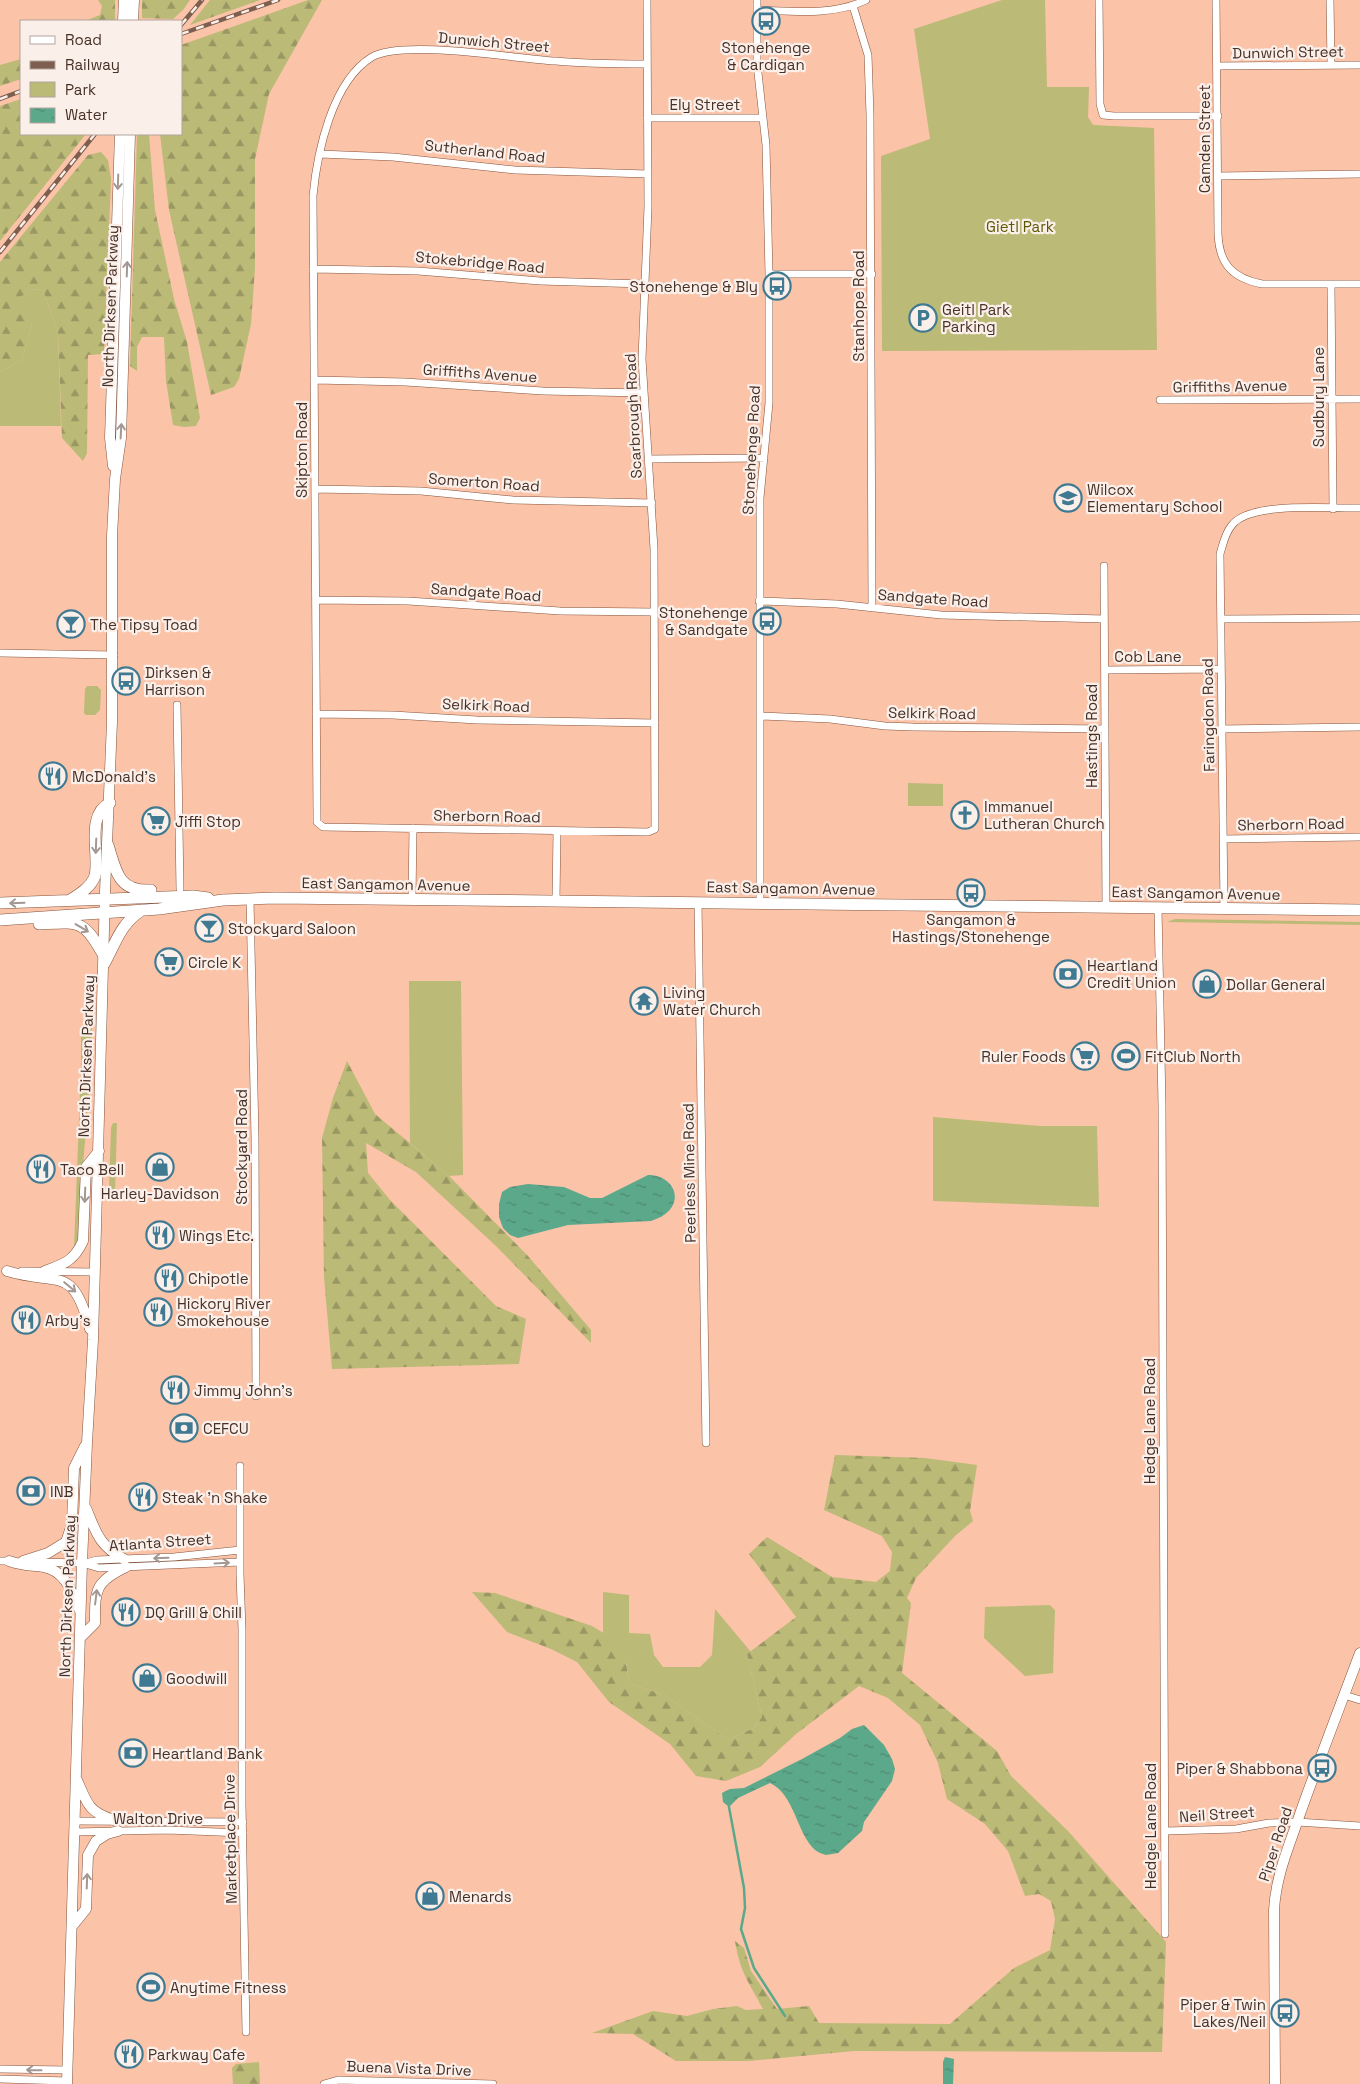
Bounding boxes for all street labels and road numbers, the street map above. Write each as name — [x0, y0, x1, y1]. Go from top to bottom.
street label: Dunwich Street — [437, 28, 551, 56]
street label: Dunwich Street — [1232, 42, 1344, 62]
street label: Camden Street — [1195, 85, 1214, 193]
street label: Ely Street — [670, 95, 741, 114]
street label: Sutherland Road — [424, 135, 546, 167]
street label: North Dirksen Parkway — [98, 224, 122, 388]
street label: Stokebridge Road — [415, 247, 545, 277]
street label: Stanhope Road — [849, 250, 868, 362]
street label: Sudbury Lane — [1309, 347, 1328, 447]
street label: Scarbrough Road — [620, 353, 646, 479]
street label: Griffiths Avenue — [422, 360, 538, 386]
street label: Griffiths Avenue — [1173, 375, 1288, 396]
street label: Stonehenge Road — [738, 385, 764, 515]
street label: Skipton Road — [292, 402, 311, 498]
street label: Somerton Road — [428, 469, 540, 495]
street label: Sandgate Road — [430, 579, 542, 605]
street label: Sandgate Road — [877, 585, 989, 611]
street label: Cob Lane — [1114, 647, 1182, 666]
street label: Faringdon Road — [1198, 658, 1218, 772]
street label: Hastings Road — [1082, 684, 1101, 788]
street label: Selkirk Road — [442, 694, 530, 716]
street label: Selkirk Road — [888, 703, 976, 723]
street label: Sherborn Road — [433, 806, 541, 826]
street label: Sherborn Road — [1237, 814, 1345, 834]
street label: East Sangamon Avenue — [301, 873, 471, 895]
street label: East Sangamon Avenue — [706, 877, 876, 899]
street label: East Sangamon Avenue — [1111, 882, 1281, 904]
street label: North Dirksen Parkway — [74, 974, 98, 1138]
street label: Stockyard Road — [232, 1089, 251, 1205]
street label: Peerless Mine Road — [678, 1103, 700, 1243]
street label: Hedge Lane Road — [1140, 1358, 1159, 1484]
street label: North Dirksen Parkway — [55, 1514, 79, 1678]
street label: Atlanta Street — [108, 1529, 212, 1555]
street label: Hedge Lane Road — [1141, 1763, 1160, 1889]
street label: Marketplace Drive — [219, 1774, 241, 1904]
street label: Neil Street — [1178, 1802, 1256, 1826]
street label: Piper Road — [1254, 1804, 1296, 1884]
street label: Walton Drive — [113, 1809, 203, 1828]
street label: Buena Vista Drive — [346, 2056, 472, 2080]

